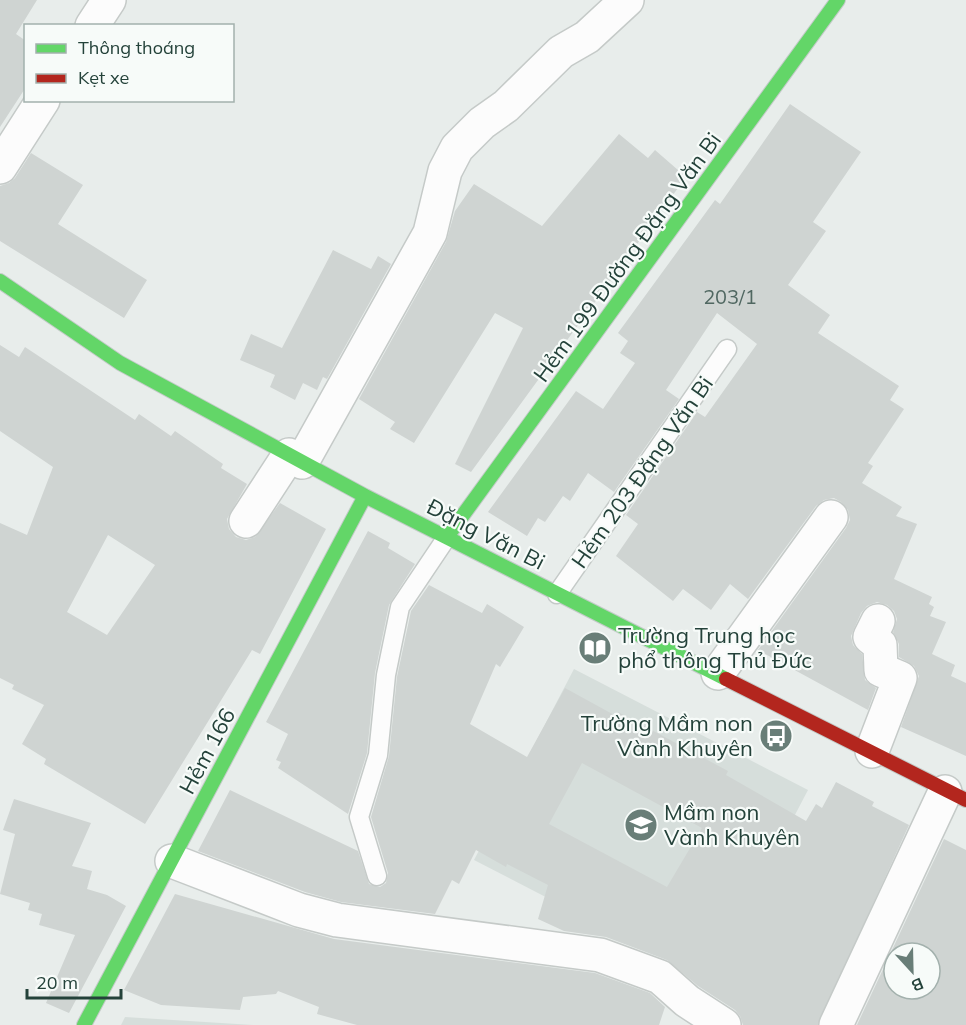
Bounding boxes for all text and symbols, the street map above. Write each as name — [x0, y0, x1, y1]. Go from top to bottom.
legend — [24, 24, 234, 102]
text: Thông thoáng — [78, 36, 195, 59]
text: Kẹt xe — [78, 66, 129, 89]
street label: Hẻm 199 Đường Đặng Văn Bi — [527, 127, 727, 387]
house number: 203/1 — [703, 284, 757, 309]
street label: Hẻm 203 Đặng Văn Bi — [565, 371, 719, 573]
street label: Đặng Văn Bi — [422, 492, 550, 576]
place label: Trường Trung học phổ thông Thủ Đức — [618, 621, 812, 674]
library icon: Trường Trung học phổ thông Thủ Đức — [577, 630, 613, 666]
street label: Hẻm 166 — [173, 703, 241, 799]
place label: Trường Mầm non Vành Khuyên — [581, 709, 753, 762]
bus stop icon: Trường Mầm non Vành Khuyên — [758, 718, 794, 754]
place label: Mầm non Vành Khuyên — [664, 798, 800, 851]
school or university icon: Mầm non Vành Khuyên — [623, 807, 659, 843]
north arrow — [882, 941, 942, 1001]
scale bar — [27, 962, 122, 1000]
text: 20 m — [36, 971, 78, 994]
text: B — [909, 974, 926, 996]

